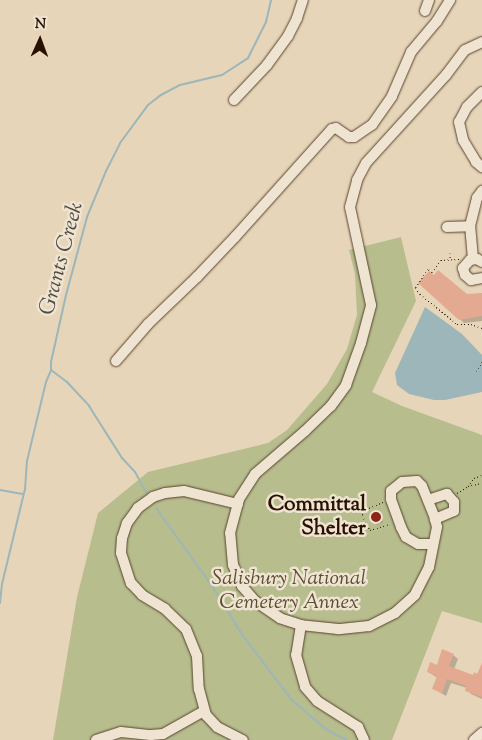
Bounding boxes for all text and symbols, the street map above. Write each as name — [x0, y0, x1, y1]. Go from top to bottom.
north arrow — [15, 15, 65, 65]
text: N — [35, 15, 46, 35]
water label: Grants Creek — [35, 200, 91, 318]
place label: Committal Shelter — [268, 492, 366, 542]
marker: Committal Shelter — [370, 511, 382, 523]
park label: Salisbury National Cemetery Annex — [212, 566, 366, 616]

